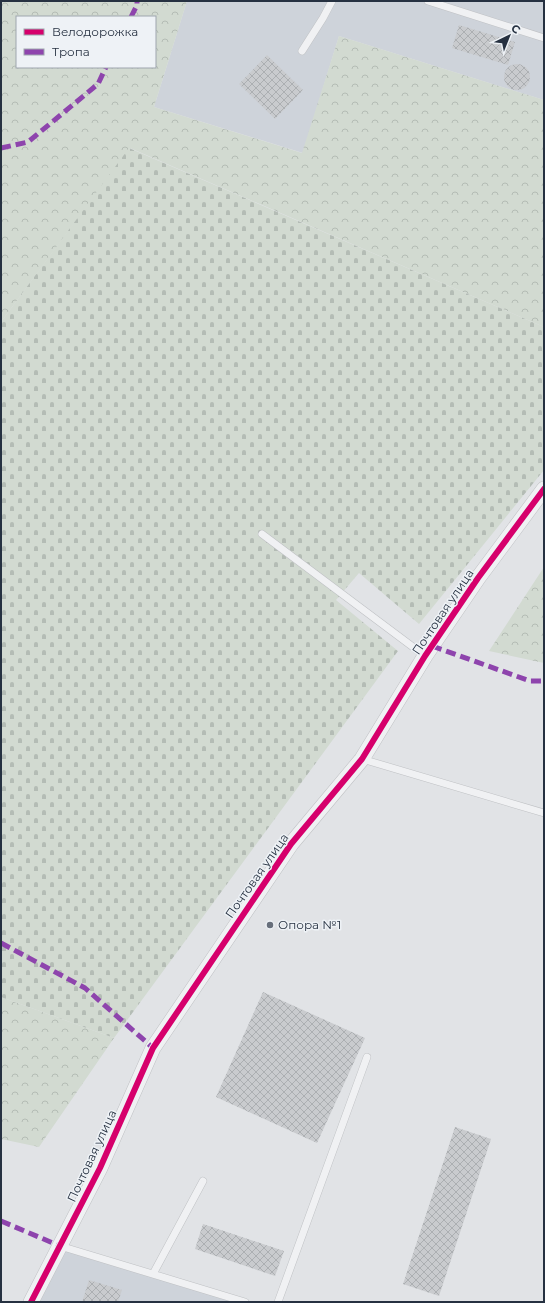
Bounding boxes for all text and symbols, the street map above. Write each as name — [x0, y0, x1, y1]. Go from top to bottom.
legend — [16, 16, 156, 68]
north arrow — [489, 16, 529, 56]
text: С — [508, 21, 524, 37]
text: Велодорожка — [52, 24, 138, 39]
text: Тропа — [52, 44, 90, 59]
street label: Почтовая улица — [408, 566, 477, 657]
street label: Почтовая улица — [222, 830, 291, 921]
place label: Опора №1 — [278, 917, 341, 932]
marker: Опора №1 — [265, 920, 275, 930]
street label: Почтовая улица — [64, 1107, 119, 1204]

